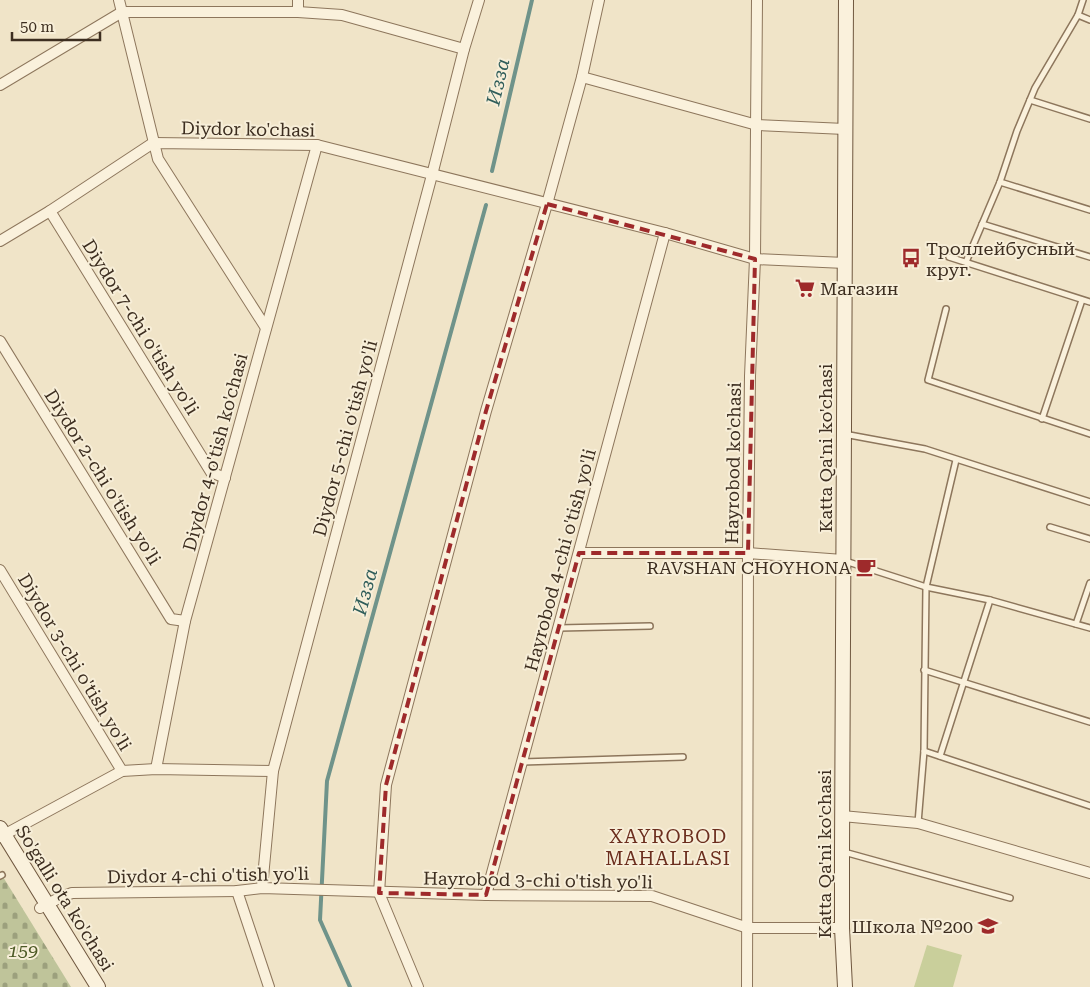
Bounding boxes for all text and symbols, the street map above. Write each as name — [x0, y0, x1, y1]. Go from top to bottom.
scale bar — [12, 10, 100, 42]
text: 50 m — [20, 18, 55, 36]
water label: Изза — [481, 56, 515, 109]
street label: Diydor ko'chasi — [181, 117, 316, 141]
street label: Diydor 7-chi o'tish yo'li — [78, 236, 204, 419]
place label: Троллейбусный круг. — [926, 238, 1075, 280]
bus stop icon: Троллейбусный круг. — [900, 247, 922, 269]
supermarket icon: Магазин — [794, 277, 816, 299]
place label: Магазин — [820, 278, 899, 299]
street label: Diydor 5-chi o'tish yo'li — [309, 337, 381, 538]
street label: Diydor 4-o'tish ko'chasi — [178, 350, 252, 553]
street label: Katta Qa'ni ko'chasi — [815, 363, 836, 532]
street label: Hayrobod ko'chasi — [721, 382, 745, 544]
street label: Diydor 2-chi o'tish yo'li — [40, 386, 166, 569]
street label: Hayrobod 4-chi o'tish yo'li — [520, 446, 600, 674]
cafe icon: RAVSHAN CHOYHONA — [855, 556, 877, 578]
place label: RAVSHAN CHOYHONA — [647, 557, 851, 578]
water label: Изза — [347, 566, 382, 619]
street label: Diydor 3-chi o'tish yo'li — [14, 570, 136, 754]
street label: Katta Qa'ni ko'chasi — [814, 769, 835, 938]
street label: So'galli ota ko'chasi — [12, 821, 118, 975]
district label: XAYROBOD MAHALLASI — [605, 825, 731, 870]
street label: Diydor 4-chi o'tish yo'li — [107, 863, 310, 887]
street label: Hayrobod 3-chi o'tish yo'li — [423, 867, 653, 893]
school or university icon: Школа №200 — [977, 915, 999, 937]
place label: Школа №200 — [852, 916, 973, 937]
park label: 159 — [8, 940, 38, 961]

